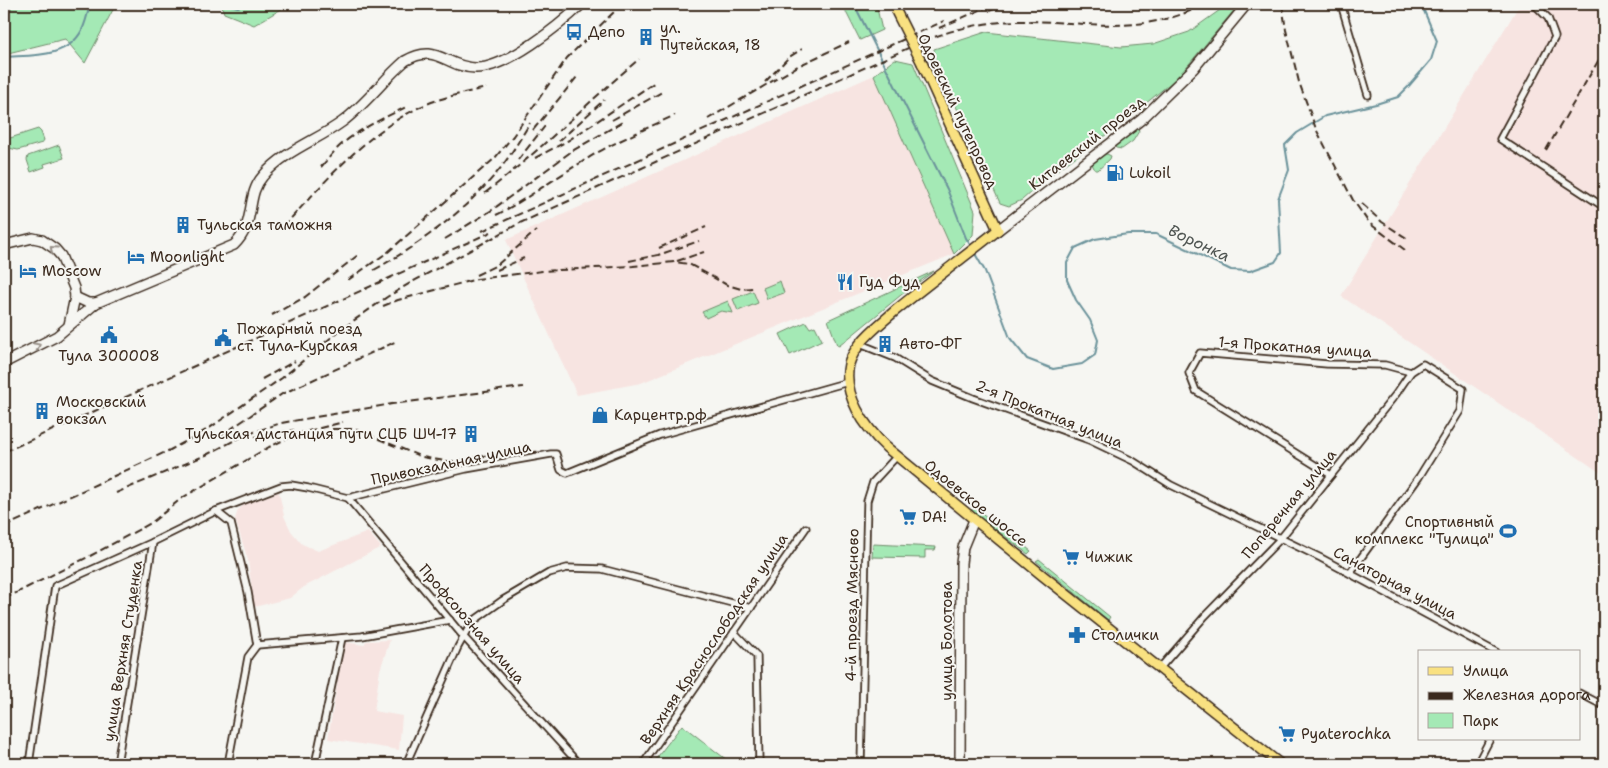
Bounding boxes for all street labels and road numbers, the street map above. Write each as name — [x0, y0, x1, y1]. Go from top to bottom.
street label: Одоевский путепровод — [913, 30, 1003, 192]
street label: Китаевский проезд — [1025, 91, 1150, 195]
street label: 1-я Прокатная улица — [1218, 332, 1373, 362]
street label: 2-я Прокатная улица — [972, 375, 1126, 453]
street label: Привокзальная улица — [369, 436, 533, 490]
street label: Поперечная улица — [1237, 445, 1341, 563]
street label: Одоевское шоссе — [920, 455, 1032, 551]
street label: 4-й проезд Мясново — [841, 528, 863, 682]
street label: Верхняя Краснослободская улица — [636, 529, 793, 748]
street label: Санаторная улица — [1330, 542, 1461, 624]
street label: улица Верхняя Cтуденка — [99, 558, 147, 743]
street label: Профсоюзная улица — [415, 560, 530, 688]
street label: улица Болотова — [937, 581, 957, 701]

